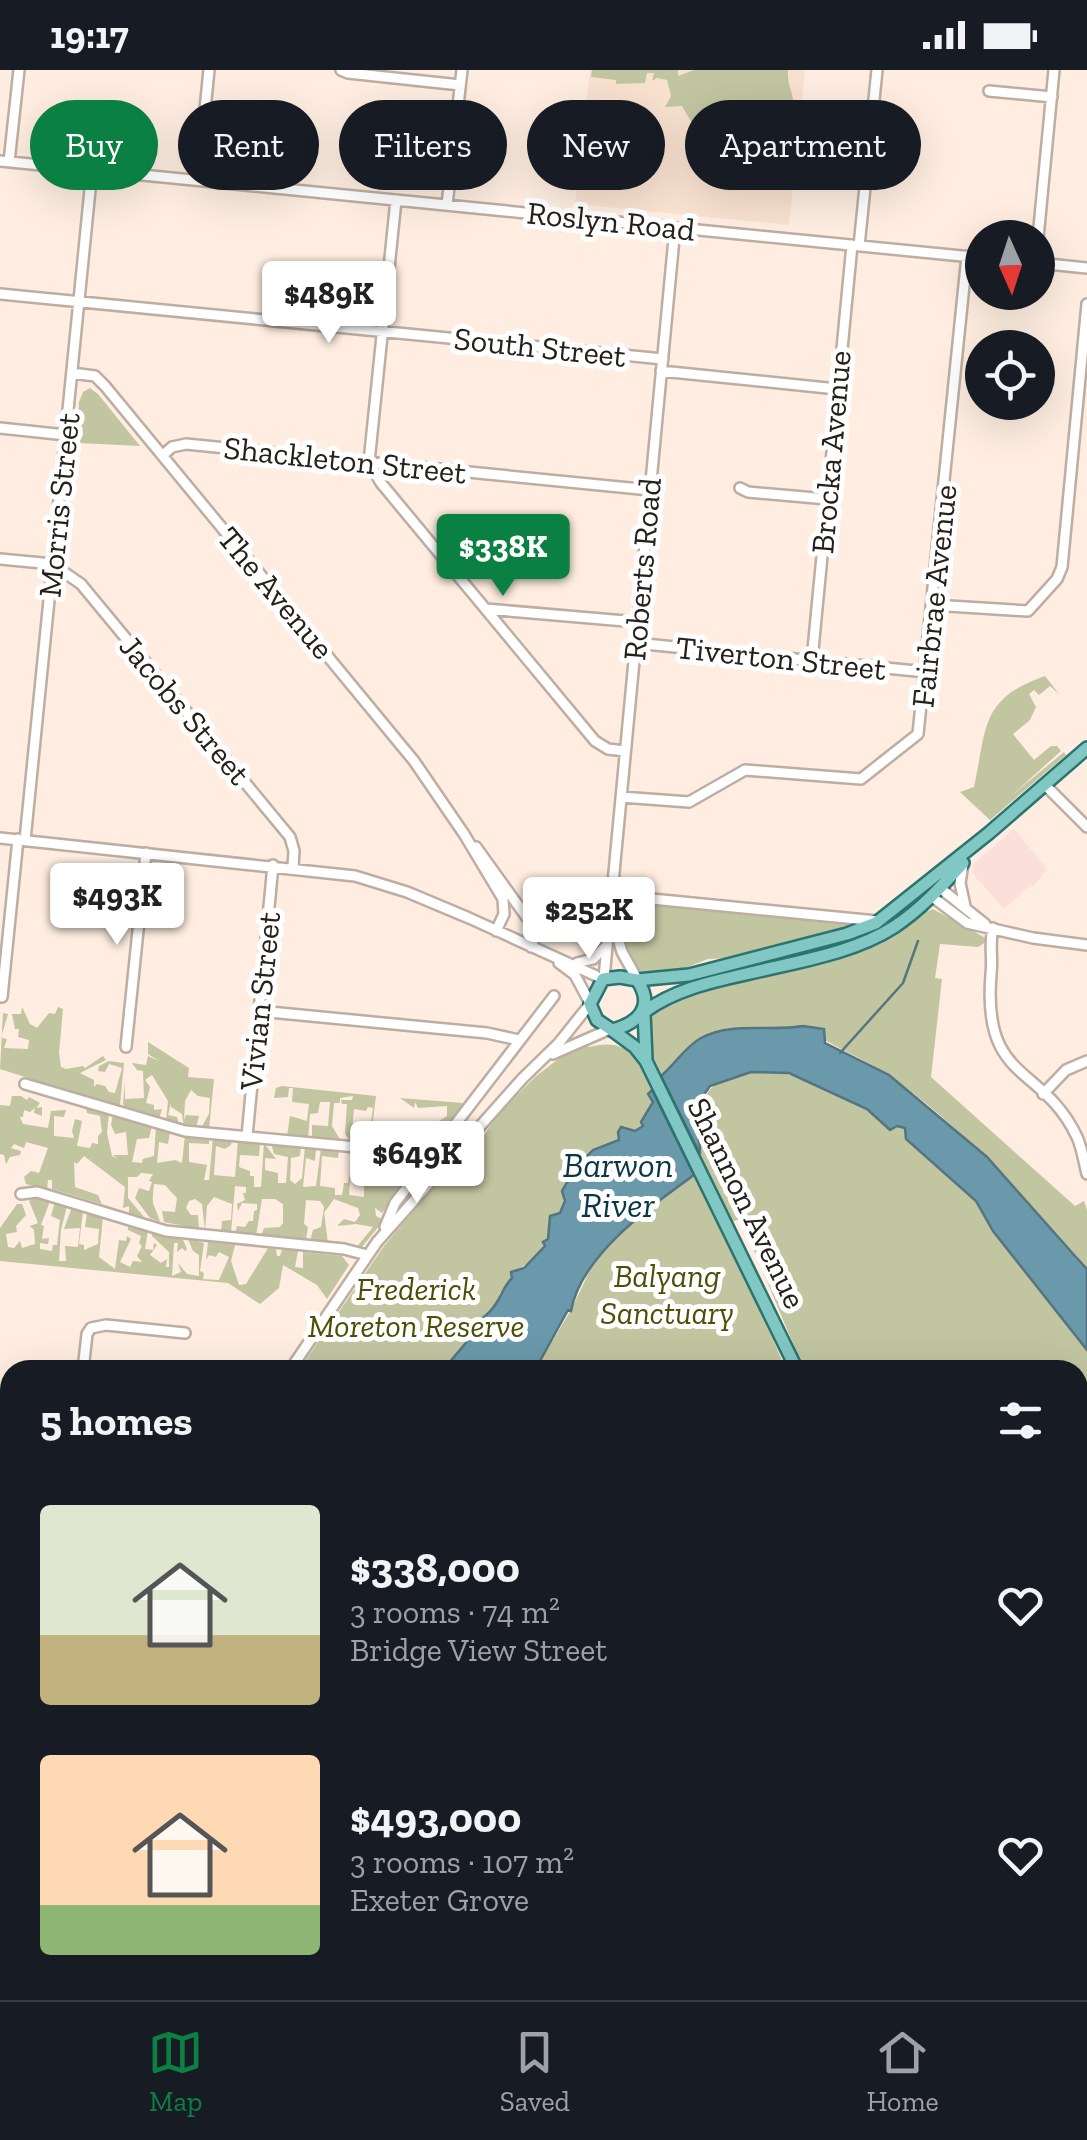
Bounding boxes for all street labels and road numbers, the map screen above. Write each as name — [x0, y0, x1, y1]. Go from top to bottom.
street label: Roslyn Road — [525, 193, 697, 249]
street label: South Street — [452, 319, 628, 375]
street label: Brocka Avenue — [803, 349, 859, 555]
street label: Morris Street — [30, 411, 88, 599]
street label: Shackleton Street — [222, 428, 468, 492]
street label: Roberts Road — [615, 476, 669, 662]
street label: Fairbrae Avenue — [903, 483, 965, 709]
street label: The Avenue — [210, 519, 342, 667]
street label: Jacobs Street — [112, 628, 258, 792]
street label: Tiverton Street — [674, 628, 888, 688]
street label: Vivian Street — [232, 910, 288, 1093]
street label: Shannon Avenue — [680, 1092, 814, 1314]

